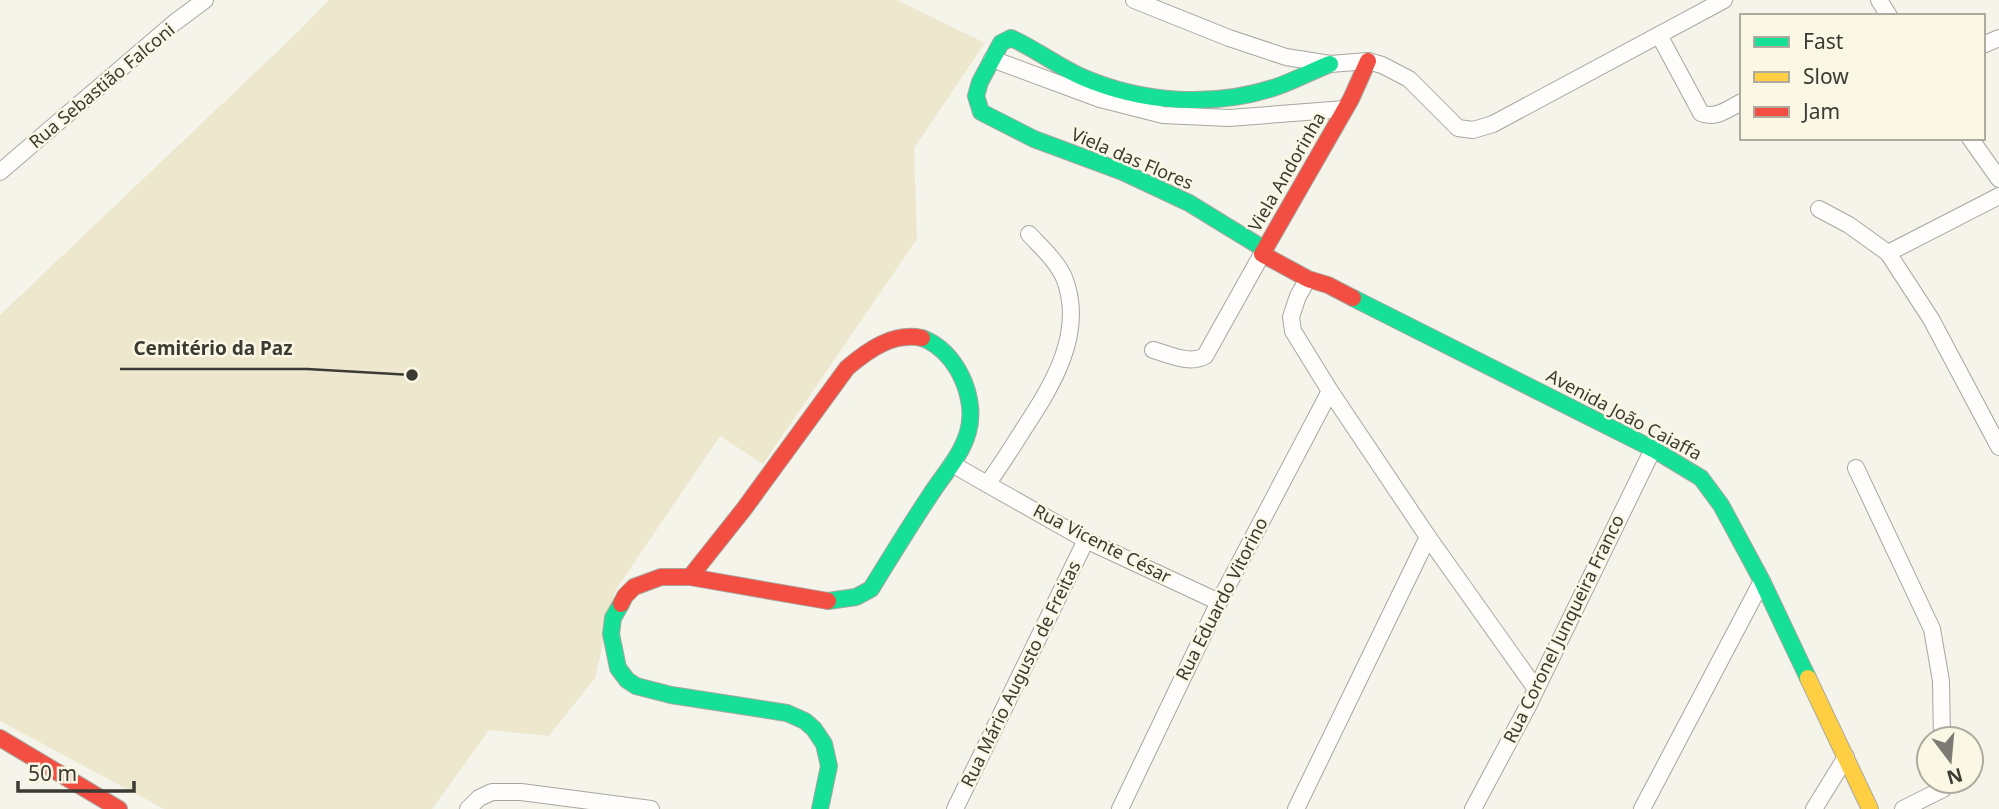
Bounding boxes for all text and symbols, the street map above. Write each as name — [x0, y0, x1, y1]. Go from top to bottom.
legend — [1740, 14, 1985, 140]
street label: Rua Sebastião Falconi — [24, 17, 179, 153]
text: Fast — [1803, 27, 1844, 55]
text: Slow — [1803, 62, 1849, 90]
text: Jam — [1801, 97, 1840, 125]
street label: Viela Andorinha — [1242, 107, 1330, 236]
street label: Viela das Flores — [1068, 122, 1197, 195]
callout: Cemitério da Paz — [120, 329, 307, 369]
text: Cemitério da Paz — [133, 335, 293, 361]
street label: Avenida João Caiaffa — [1543, 363, 1706, 465]
street label: Rua Vicente César — [1030, 498, 1176, 588]
street label: Rua Coronel Junqueira Franco — [1497, 510, 1629, 747]
street label: Rua Eduardo Vitorino — [1170, 513, 1273, 684]
street label: Rua Mário Augusto de Freitas — [955, 556, 1085, 791]
north arrow — [1915, 725, 1985, 795]
scale bar — [18, 750, 133, 794]
text: 50 m — [28, 759, 77, 787]
text: N — [1944, 762, 1966, 791]

